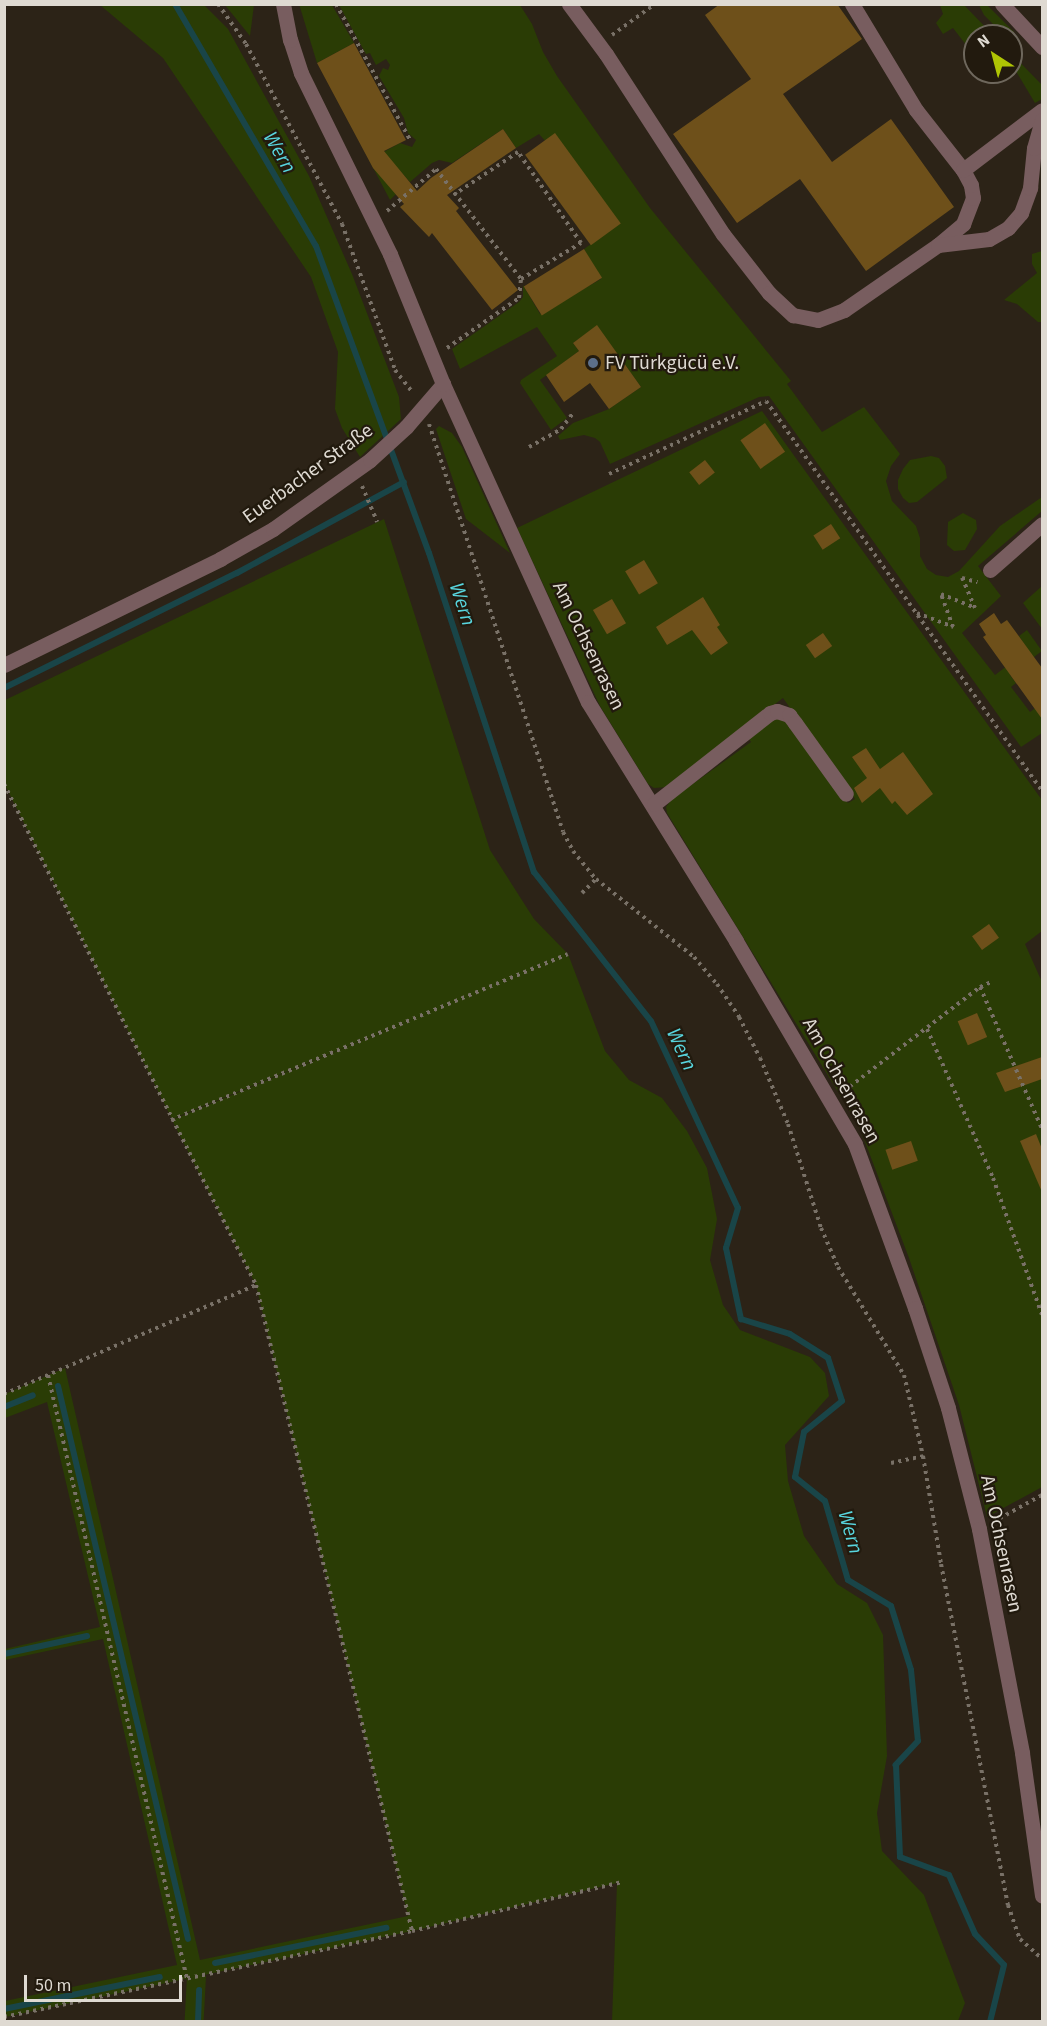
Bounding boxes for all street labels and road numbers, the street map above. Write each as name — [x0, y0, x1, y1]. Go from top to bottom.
street label: Euerbacher Straße — [238, 419, 378, 529]
street label: Am Ochsenrasen — [547, 578, 629, 714]
street label: Am Ochsenrasen — [797, 1014, 885, 1148]
street label: Am Ochsenrasen — [975, 1473, 1027, 1615]

